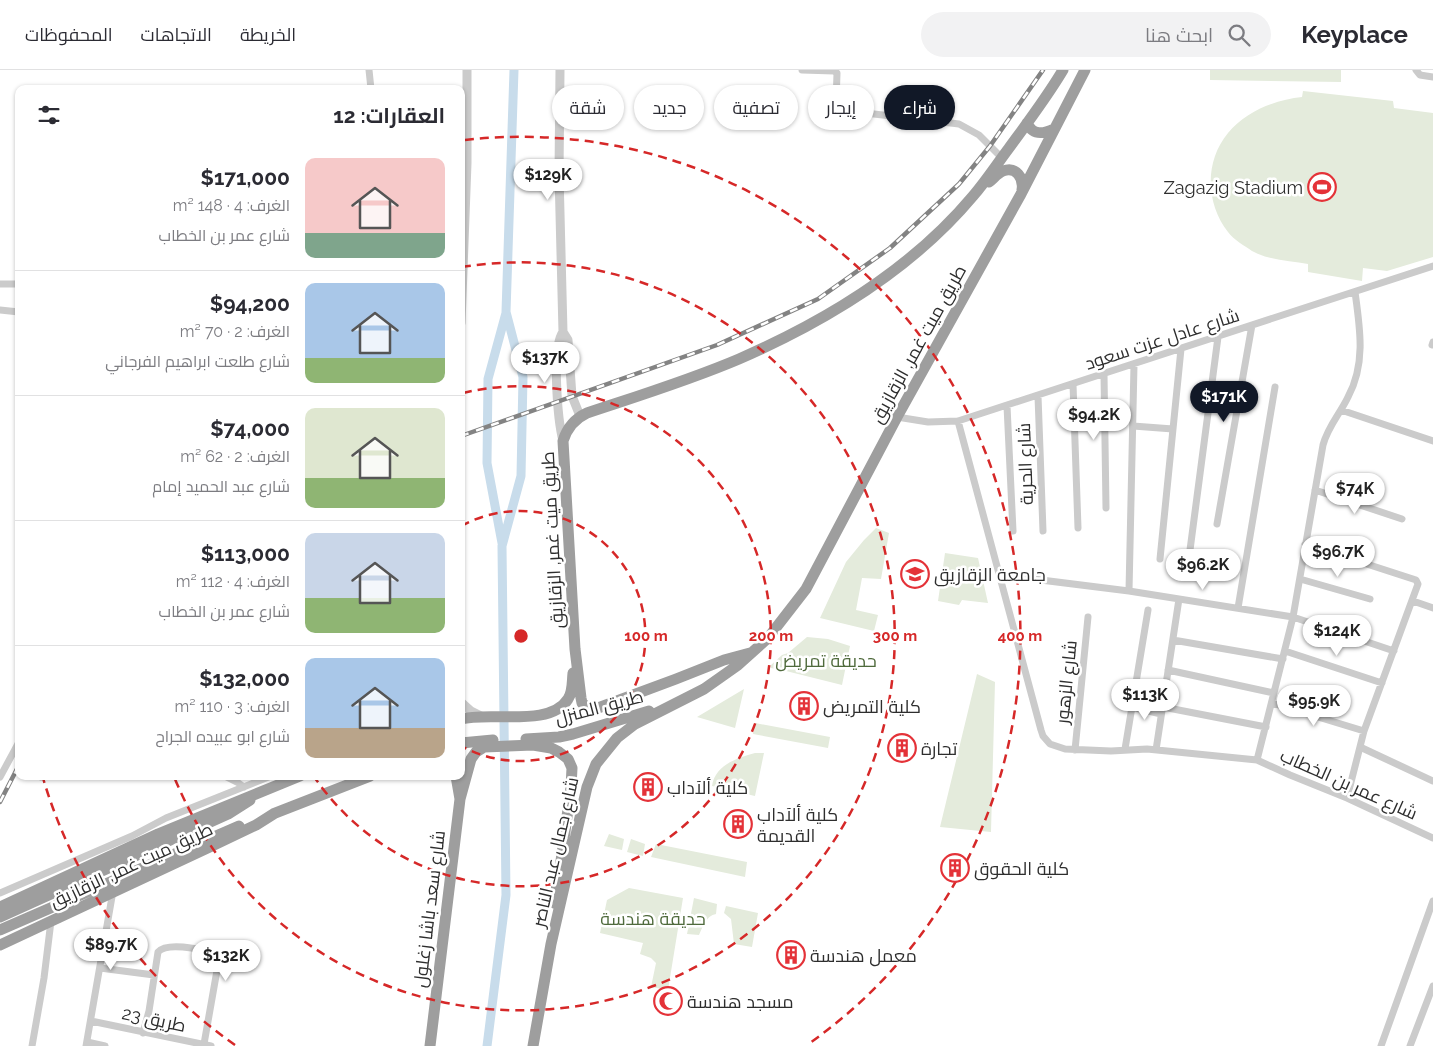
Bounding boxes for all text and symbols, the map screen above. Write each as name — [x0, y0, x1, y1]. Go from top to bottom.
search box — [921, 12, 1271, 57]
text: Keyplace — [1301, 20, 1408, 49]
icon: search — [1225, 21, 1253, 49]
text: المحفوظات — [25, 24, 113, 45]
text: الاتجاهات — [141, 24, 212, 45]
text: الخريطة — [240, 24, 296, 45]
text: ابحث هنا — [1145, 24, 1213, 46]
chip: شقة — [552, 85, 624, 130]
chip: جديد — [634, 85, 704, 130]
chip: تصفية — [714, 85, 798, 130]
chip: إيجار — [808, 85, 874, 130]
chip: شراء — [884, 85, 955, 130]
icon: filters — [35, 101, 63, 129]
text: العقارات: 12 — [333, 103, 445, 128]
pin: $129K — [513, 158, 583, 201]
text: $171,000 — [201, 165, 290, 190]
text: $129K — [524, 165, 572, 184]
sports icon: Zagazig Stadium — [1307, 172, 1337, 202]
place label: Zagazig Stadium — [1163, 177, 1303, 198]
icon: home — [345, 178, 405, 238]
text: الغرف: 4 · 148 m² — [173, 196, 290, 215]
text: شارع عمر بن الخطاب — [159, 226, 290, 245]
street label: طريق ميت غمر, الزقازيق — [866, 261, 972, 428]
text: $94,200 — [210, 291, 290, 316]
icon: home — [345, 303, 405, 363]
street label: شارع عادل عزت سعود — [1082, 304, 1242, 376]
text: الغرف: 2 · 70 m² — [180, 322, 290, 341]
pin: $137K — [510, 342, 580, 384]
text: $137K — [522, 348, 568, 367]
text: شارع طلعت ابراهيم الفرجاني — [105, 352, 290, 371]
pin: $171K — [1189, 380, 1259, 423]
text: $171K — [1201, 387, 1247, 406]
pin: $94.2K — [1053, 398, 1135, 441]
text: $94.2K — [1068, 405, 1120, 424]
text: $74,000 — [210, 416, 290, 441]
street label: شارع الحرية — [1013, 423, 1039, 505]
icon: home — [345, 428, 405, 488]
text: الغرف: 2 · 62 m² — [180, 447, 290, 466]
street label: طريق ميت غمر, الزقازيق — [537, 451, 569, 629]
pin: $74K — [1325, 472, 1385, 515]
text: شارع عبد الحميد إمام — [152, 477, 290, 496]
text: $74K — [1336, 479, 1374, 498]
pin: $96.7K — [1297, 536, 1379, 578]
text: $113,000 — [201, 541, 290, 566]
text: $96.7K — [1312, 542, 1364, 561]
pin: $96.2K — [1162, 548, 1244, 591]
icon: home — [345, 553, 405, 613]
text: $96.2K — [1177, 555, 1229, 574]
school or university icon: جامعة الزقازيق — [900, 559, 930, 589]
place label: جامعة الزقازيق — [934, 564, 1046, 587]
text: الغرف: 4 · 112 m² — [176, 572, 290, 591]
text: شارع عمر بن الخطاب — [159, 602, 290, 621]
pin: $124K — [1302, 614, 1372, 657]
text: $124K — [1314, 621, 1360, 640]
centre of rings — [512, 627, 530, 645]
text: 100 m — [624, 627, 668, 645]
text: 200 m — [749, 627, 793, 645]
text: 300 m — [873, 627, 917, 645]
text: 400 m — [998, 627, 1042, 645]
street label: شارع الزهور — [1051, 639, 1083, 726]
park label: حديقة تمريض — [775, 650, 877, 672]
text: $132,000 — [199, 666, 290, 691]
icon: home — [345, 678, 405, 738]
pin: $113K — [1110, 678, 1180, 721]
pin: $95.9K — [1273, 684, 1355, 727]
street label: طريق المنزل — [553, 685, 646, 731]
text: $113K — [1122, 685, 1168, 704]
building icon: كلية التمريض — [789, 691, 819, 721]
text: $95.9K — [1288, 691, 1340, 710]
place label: كلية التمريض — [823, 696, 921, 718]
text: الغرف: 3 · 110 m² — [174, 697, 290, 716]
text: شارع ابو عبيده الجراح — [155, 727, 290, 746]
building icon: تجارة — [887, 733, 917, 763]
place label: تجارة — [921, 738, 957, 760]
street label: شارع عمر بن الخطاب — [1276, 744, 1421, 825]
building icon: كلية ألآداب — [633, 772, 663, 802]
street label: شارع جمال عبد الناصر — [527, 775, 584, 931]
place label: كلية ألآداب — [667, 777, 748, 798]
place label: كلية ألآداب القديمة — [757, 804, 838, 846]
building icon: كلية ألآداب القديمة — [723, 809, 753, 839]
street label: طريق ميت غمر, الزقازيق — [46, 818, 217, 914]
street label: شارع سعد باشا زغلول — [409, 829, 451, 989]
building icon: كلية الحقوق — [940, 853, 970, 883]
place label: كلية الحقوق — [974, 858, 1069, 881]
park label: حديقة هندسة — [600, 908, 706, 929]
pin: $89.7K — [70, 928, 152, 971]
text: $89.7K — [85, 935, 137, 954]
pin: $132K — [191, 940, 261, 982]
building icon: معمل هندسة — [776, 940, 806, 970]
place label: معمل هندسة — [810, 945, 917, 967]
text: $132K — [203, 946, 249, 965]
mosque icon: مسجد هندسة — [653, 986, 683, 1016]
place label: مسجد هندسة — [687, 991, 794, 1012]
street label: طريق 23 — [120, 1002, 188, 1038]

